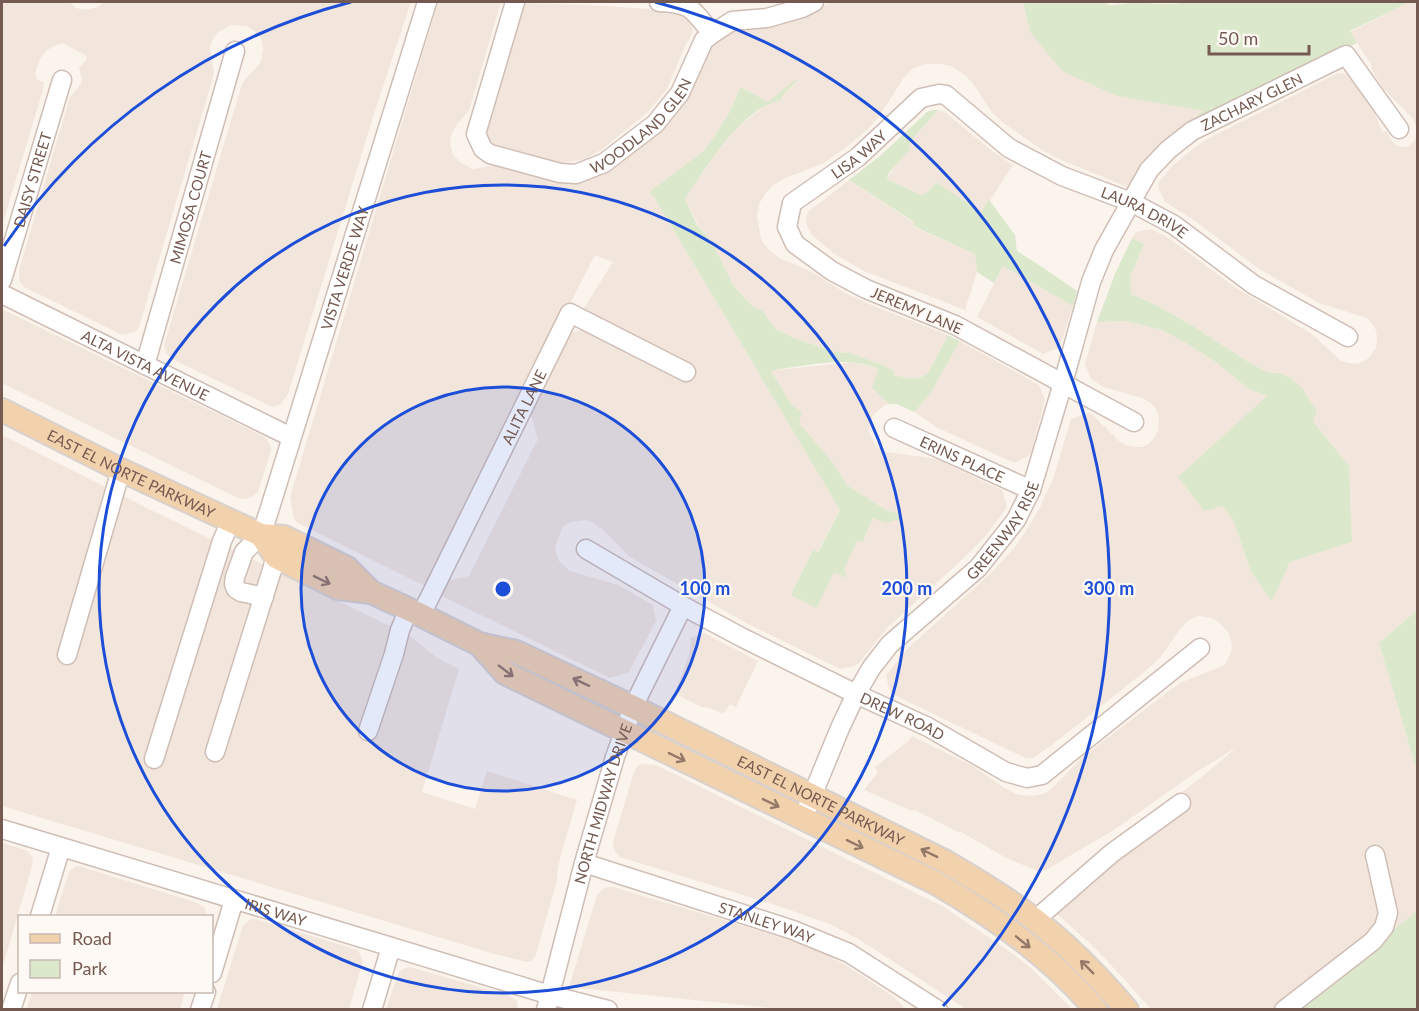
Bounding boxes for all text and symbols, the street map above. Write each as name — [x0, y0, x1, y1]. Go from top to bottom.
scale bar — [1209, 18, 1310, 56]
text: 50 m — [1218, 27, 1258, 49]
street label: ZACHARY GLEN — [1198, 69, 1305, 134]
street label: WOODLAND GLEN — [587, 75, 695, 177]
street label: LISA WAY — [828, 126, 891, 182]
street label: DAISY STREET — [9, 129, 55, 229]
street label: MIMOSA COURT — [166, 149, 215, 266]
street label: LAURA DRIVE — [1099, 183, 1192, 241]
street label: VISTA VERDE WAY — [317, 203, 372, 332]
street label: JEREMY LANE — [869, 283, 965, 337]
street label: ALTA VISTA AVENUE — [79, 326, 212, 404]
street label: ALITA LANE — [498, 366, 550, 447]
street label: EAST EL NORTE PARKWAY — [44, 425, 219, 522]
street label: ERINS PLACE — [917, 432, 1008, 486]
street label: GREENWAY RISE — [962, 479, 1042, 583]
one-way arrow — [312, 575, 330, 587]
text: 100 m — [680, 577, 730, 599]
text: 200 m — [882, 577, 932, 599]
text: 300 m — [1084, 577, 1134, 599]
centre of rings — [493, 579, 513, 599]
one-way arrow — [497, 665, 513, 677]
one-way arrow — [572, 676, 590, 688]
street label: DREW ROAD — [857, 688, 948, 744]
street label: NORTH MIDWAY DRIVE — [570, 721, 635, 886]
street label: EAST EL NORTE PARKWAY — [735, 751, 908, 849]
one-way arrow — [668, 752, 686, 763]
one-way arrow — [761, 797, 779, 809]
one-way arrow — [846, 838, 864, 850]
one-way arrow — [921, 847, 939, 859]
street label: IRIS WAY — [243, 894, 309, 930]
street label: STANLEY WAY — [717, 898, 818, 947]
legend — [18, 915, 213, 993]
text: Road — [72, 927, 112, 949]
one-way arrow — [1015, 935, 1031, 948]
text: Park — [72, 957, 108, 979]
one-way arrow — [1080, 959, 1094, 974]

